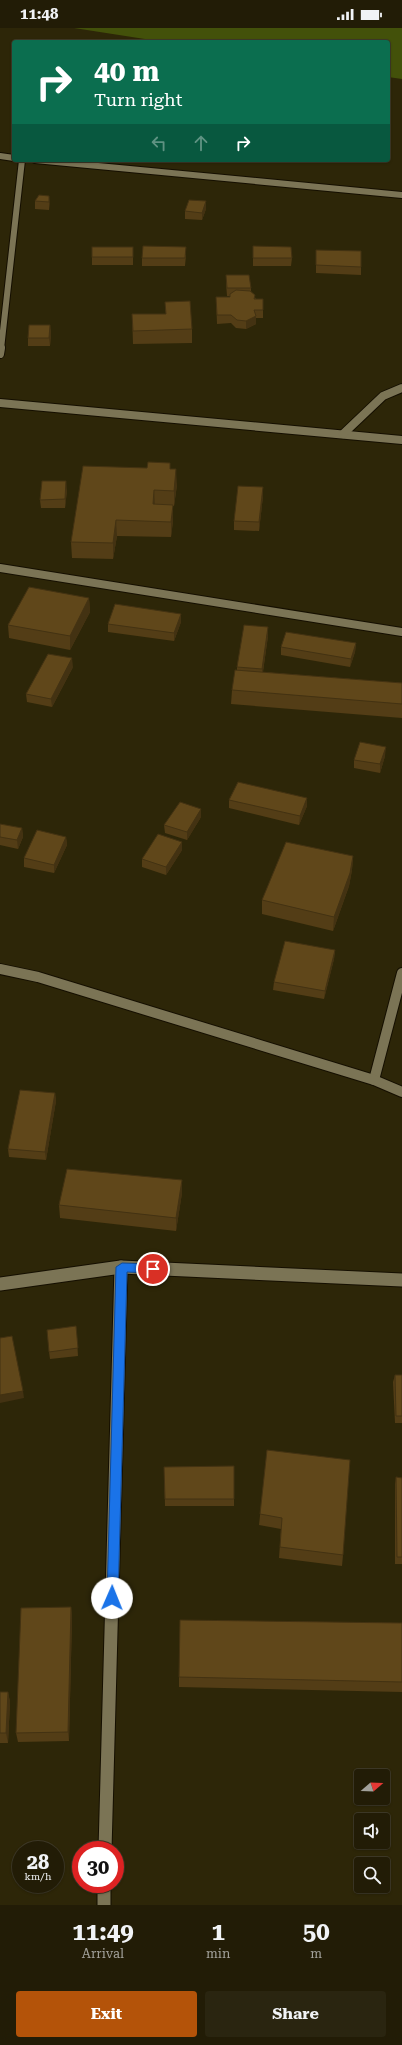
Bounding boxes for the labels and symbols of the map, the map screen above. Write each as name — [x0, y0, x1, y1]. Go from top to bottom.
pin — [136, 1252, 170, 1286]
position arrow — [91, 1577, 133, 1619]
north arrow — [354, 1769, 390, 1805]
speed limit sign: 30 — [72, 1841, 124, 1893]

